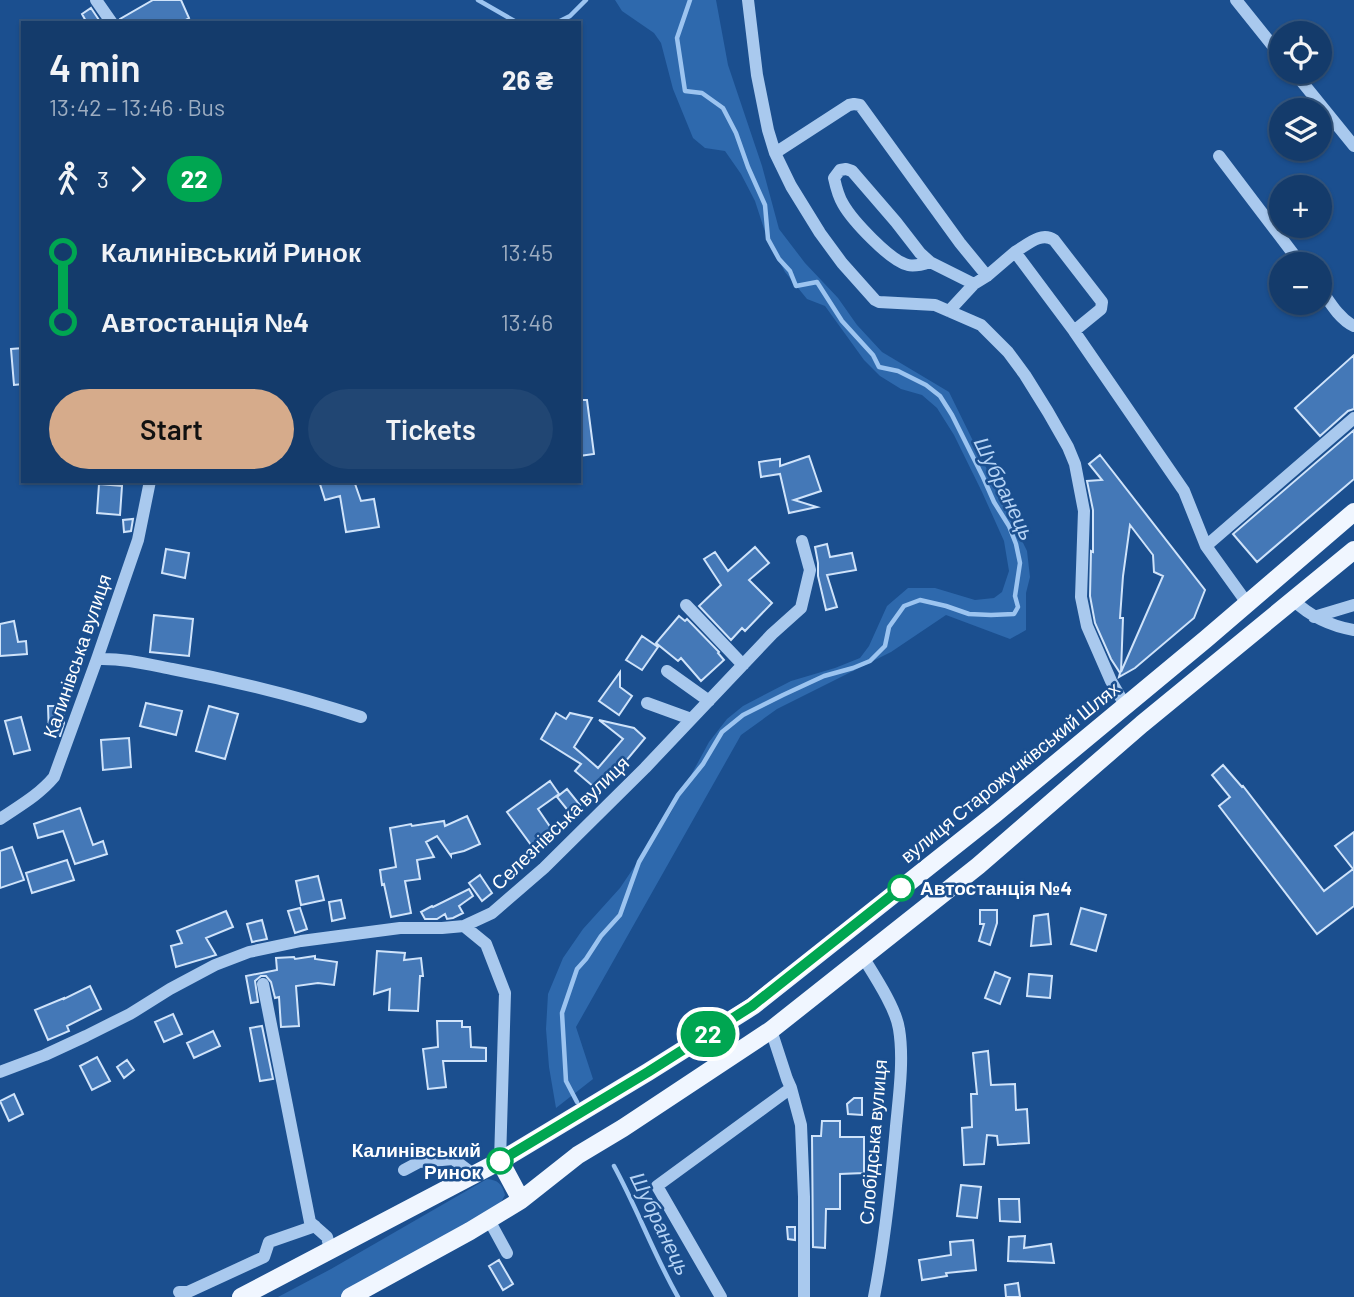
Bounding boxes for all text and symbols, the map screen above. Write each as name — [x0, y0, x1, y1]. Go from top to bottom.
map controls — [1269, 21, 1332, 315]
button: locate — [1269, 21, 1332, 84]
text: 4 min — [49, 44, 141, 90]
text: 26 ₴ — [502, 64, 553, 95]
text: 13:42 – 13:46 · Bus — [49, 93, 225, 121]
button: layers — [1269, 98, 1332, 161]
icon: walk — [49, 160, 87, 198]
icon: forward — [119, 160, 157, 198]
text: 22 — [181, 164, 208, 193]
text: 3 — [97, 165, 109, 193]
button: + — [1269, 175, 1332, 238]
text: Калинівський Ринок — [101, 236, 361, 267]
text: 13:45 — [501, 238, 553, 266]
button: − — [1269, 252, 1332, 315]
text: Автостанція №4 — [101, 306, 309, 337]
text: 13:46 — [501, 308, 553, 336]
button: Start — [49, 389, 294, 469]
button: Tickets — [308, 389, 553, 469]
water label: Шубранець — [970, 433, 1041, 544]
street label: Калинівська вулиця — [38, 571, 115, 741]
street label: вулиця Старожучківський Шлях — [896, 676, 1124, 867]
street label: Селезнівська вулиця — [486, 751, 633, 894]
marker: Автостанція №4 — [888, 875, 914, 901]
place label: Автостанція №4 — [920, 876, 1072, 899]
line badge: 22 — [676, 1011, 740, 1057]
text: 22 — [695, 1019, 721, 1048]
street label: Слобідська вулиця — [854, 1058, 891, 1226]
place label: Калинівський Ринок — [352, 1138, 481, 1183]
marker: Калинівський Ринок — [487, 1148, 513, 1174]
water label: Шубранець — [626, 1168, 697, 1279]

